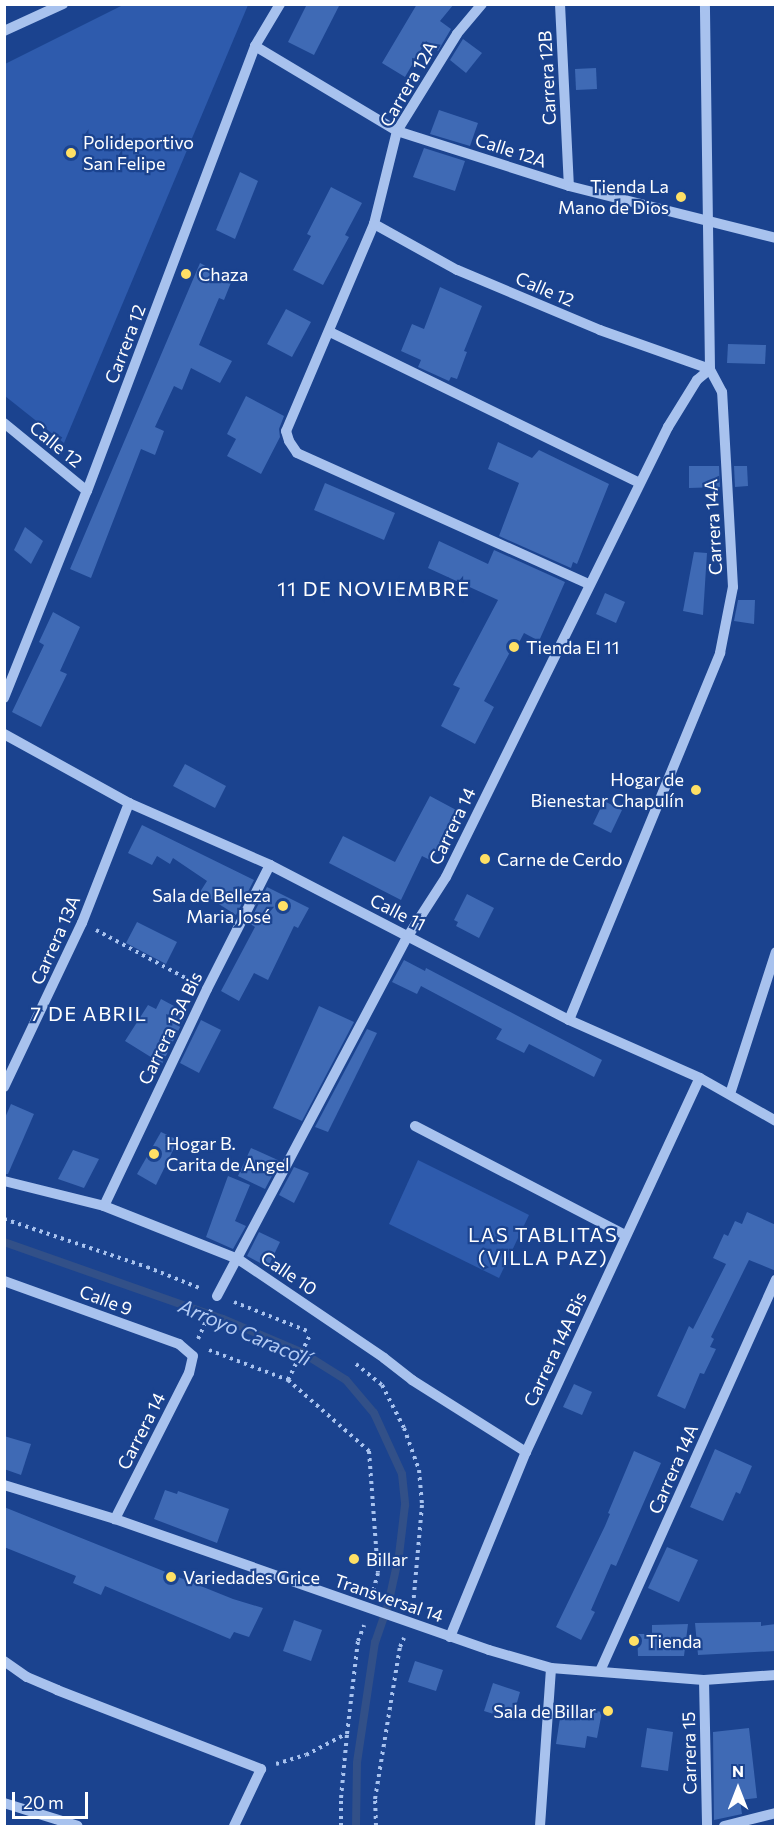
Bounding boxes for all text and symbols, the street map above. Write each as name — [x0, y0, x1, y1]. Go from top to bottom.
street label: Carrera 12B — [534, 30, 560, 126]
street label: Carrera 12A — [375, 37, 441, 131]
street label: Calle 12A — [473, 128, 549, 172]
place label: Polideportivo San Felipe — [83, 132, 194, 174]
marker: Polideportivo San Felipe — [64, 146, 78, 160]
place label: Tienda La Mano de Dios — [558, 176, 669, 219]
marker: Tienda La Mano de Dios — [674, 190, 688, 204]
place label: Chaza — [198, 263, 248, 285]
marker: Chaza — [179, 267, 193, 281]
street label: Calle 12 — [512, 267, 578, 311]
street label: Carrera 12 — [100, 301, 150, 387]
street label: Calle 12 — [25, 416, 87, 472]
street label: Carrera 14A — [700, 478, 726, 576]
district label: 11 DE NOVIEMBRE — [277, 576, 471, 600]
place label: Tienda El 11 — [526, 636, 619, 658]
marker: Tienda El 11 — [507, 640, 521, 654]
place label: Hogar de Bienestar Chapulín — [531, 769, 684, 812]
marker: Hogar de Bienestar Chapulín — [689, 783, 703, 797]
street label: Carrera 14 — [424, 784, 480, 868]
place label: Carne de Cerdo — [497, 848, 622, 870]
marker: Carne de Cerdo — [478, 852, 492, 866]
place label: Sala de Belleza Maria José — [152, 885, 271, 928]
street label: Calle 11 — [367, 889, 429, 935]
street label: Carrera 13A — [26, 892, 84, 988]
marker: Sala de Belleza Maria José — [276, 899, 290, 913]
street label: Carrera 13A Bis — [133, 968, 207, 1088]
district label: 7 DE ABRIL — [31, 1001, 147, 1025]
place label: Hogar B. Carita de Angel — [166, 1133, 290, 1176]
marker: Hogar B. Carita de Angel — [147, 1147, 161, 1161]
district label: LAS TABLITAS (VILLA PAZ) — [468, 1223, 618, 1270]
street label: Calle 10 — [257, 1246, 321, 1300]
street label: Calle 9 — [77, 1280, 135, 1320]
street label: Carrera 14A Bis — [519, 1288, 591, 1410]
water label: Arroyo Caracolí — [175, 1293, 315, 1371]
street label: Carrera 14 — [112, 1389, 170, 1473]
street label: Carrera 14A — [644, 1421, 702, 1517]
place label: Billar — [366, 1548, 408, 1570]
marker: Billar — [347, 1552, 361, 1566]
place label: Variedades Grice — [183, 1566, 320, 1588]
street label: Transversal 14 — [331, 1569, 447, 1627]
marker: Variedades Grice — [164, 1570, 178, 1584]
place label: Tienda — [646, 1630, 702, 1652]
marker: Tienda — [627, 1634, 641, 1648]
place label: Sala de Billar — [493, 1700, 596, 1722]
marker: Sala de Billar — [601, 1704, 615, 1718]
street label: Carrera 15 — [677, 1711, 701, 1795]
north arrow — [708, 1759, 768, 1819]
text: N — [732, 1761, 744, 1780]
scale bar — [15, 1780, 92, 1818]
text: 20 m — [23, 1791, 64, 1813]

